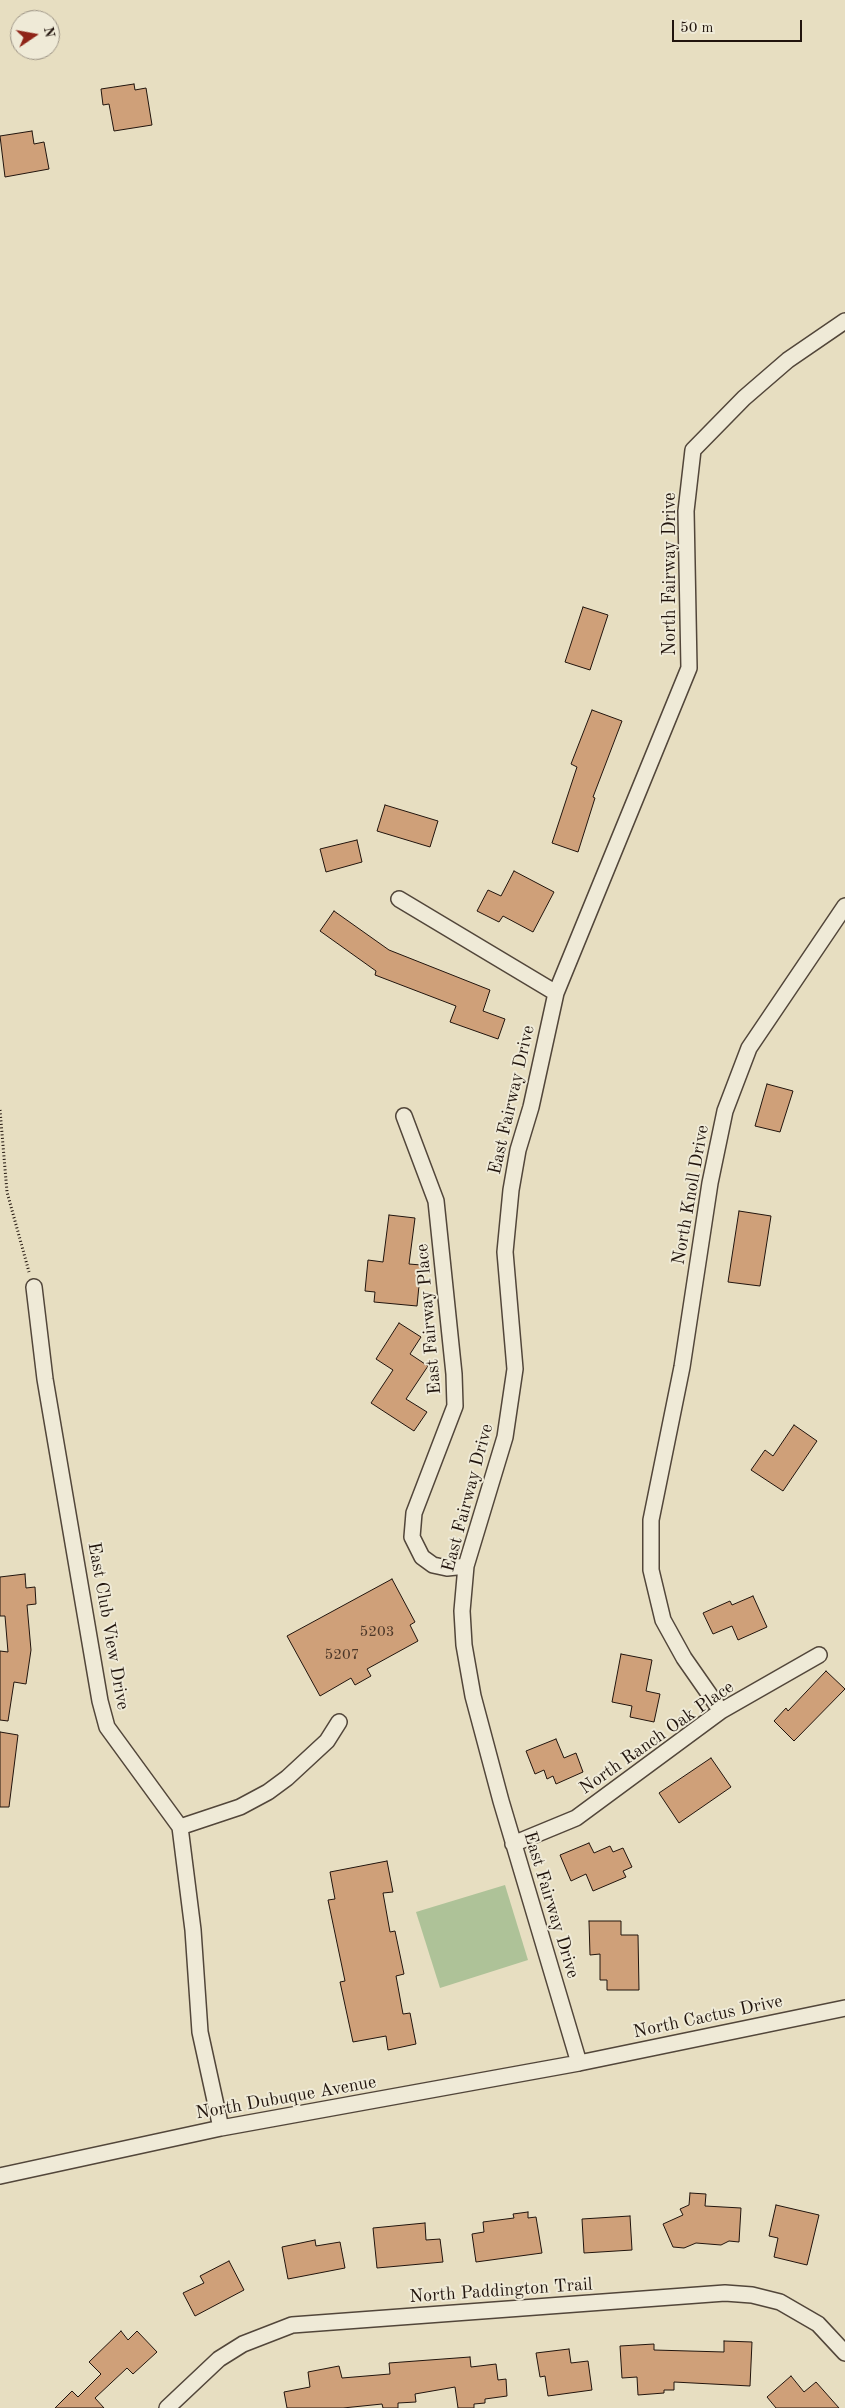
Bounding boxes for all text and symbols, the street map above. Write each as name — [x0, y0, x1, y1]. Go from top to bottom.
north arrow — [10, 10, 60, 60]
scale bar — [675, 10, 805, 42]
text: 50 m — [680, 21, 714, 36]
text: N — [41, 25, 57, 39]
street label: North Fairway Drive — [659, 492, 681, 656]
street label: East Fairway Drive — [484, 1023, 540, 1177]
street label: North Knoll Drive — [668, 1123, 714, 1267]
street label: East Fairway Place — [412, 1243, 446, 1395]
street label: East Fairway Drive — [438, 1422, 498, 1574]
street label: East Club View Drive — [83, 1541, 133, 1711]
house number: 5203 — [360, 1623, 394, 1641]
house number: 5207 — [325, 1646, 359, 1664]
street label: North Ranch Oak Place — [576, 1677, 738, 1799]
street label: East Fairway Drive — [518, 1829, 584, 1981]
street label: North Cactus Drive — [631, 1991, 785, 2043]
street label: North Dubuque Avenue — [194, 2071, 378, 2125]
street label: North Paddington Trail — [409, 2274, 593, 2308]

